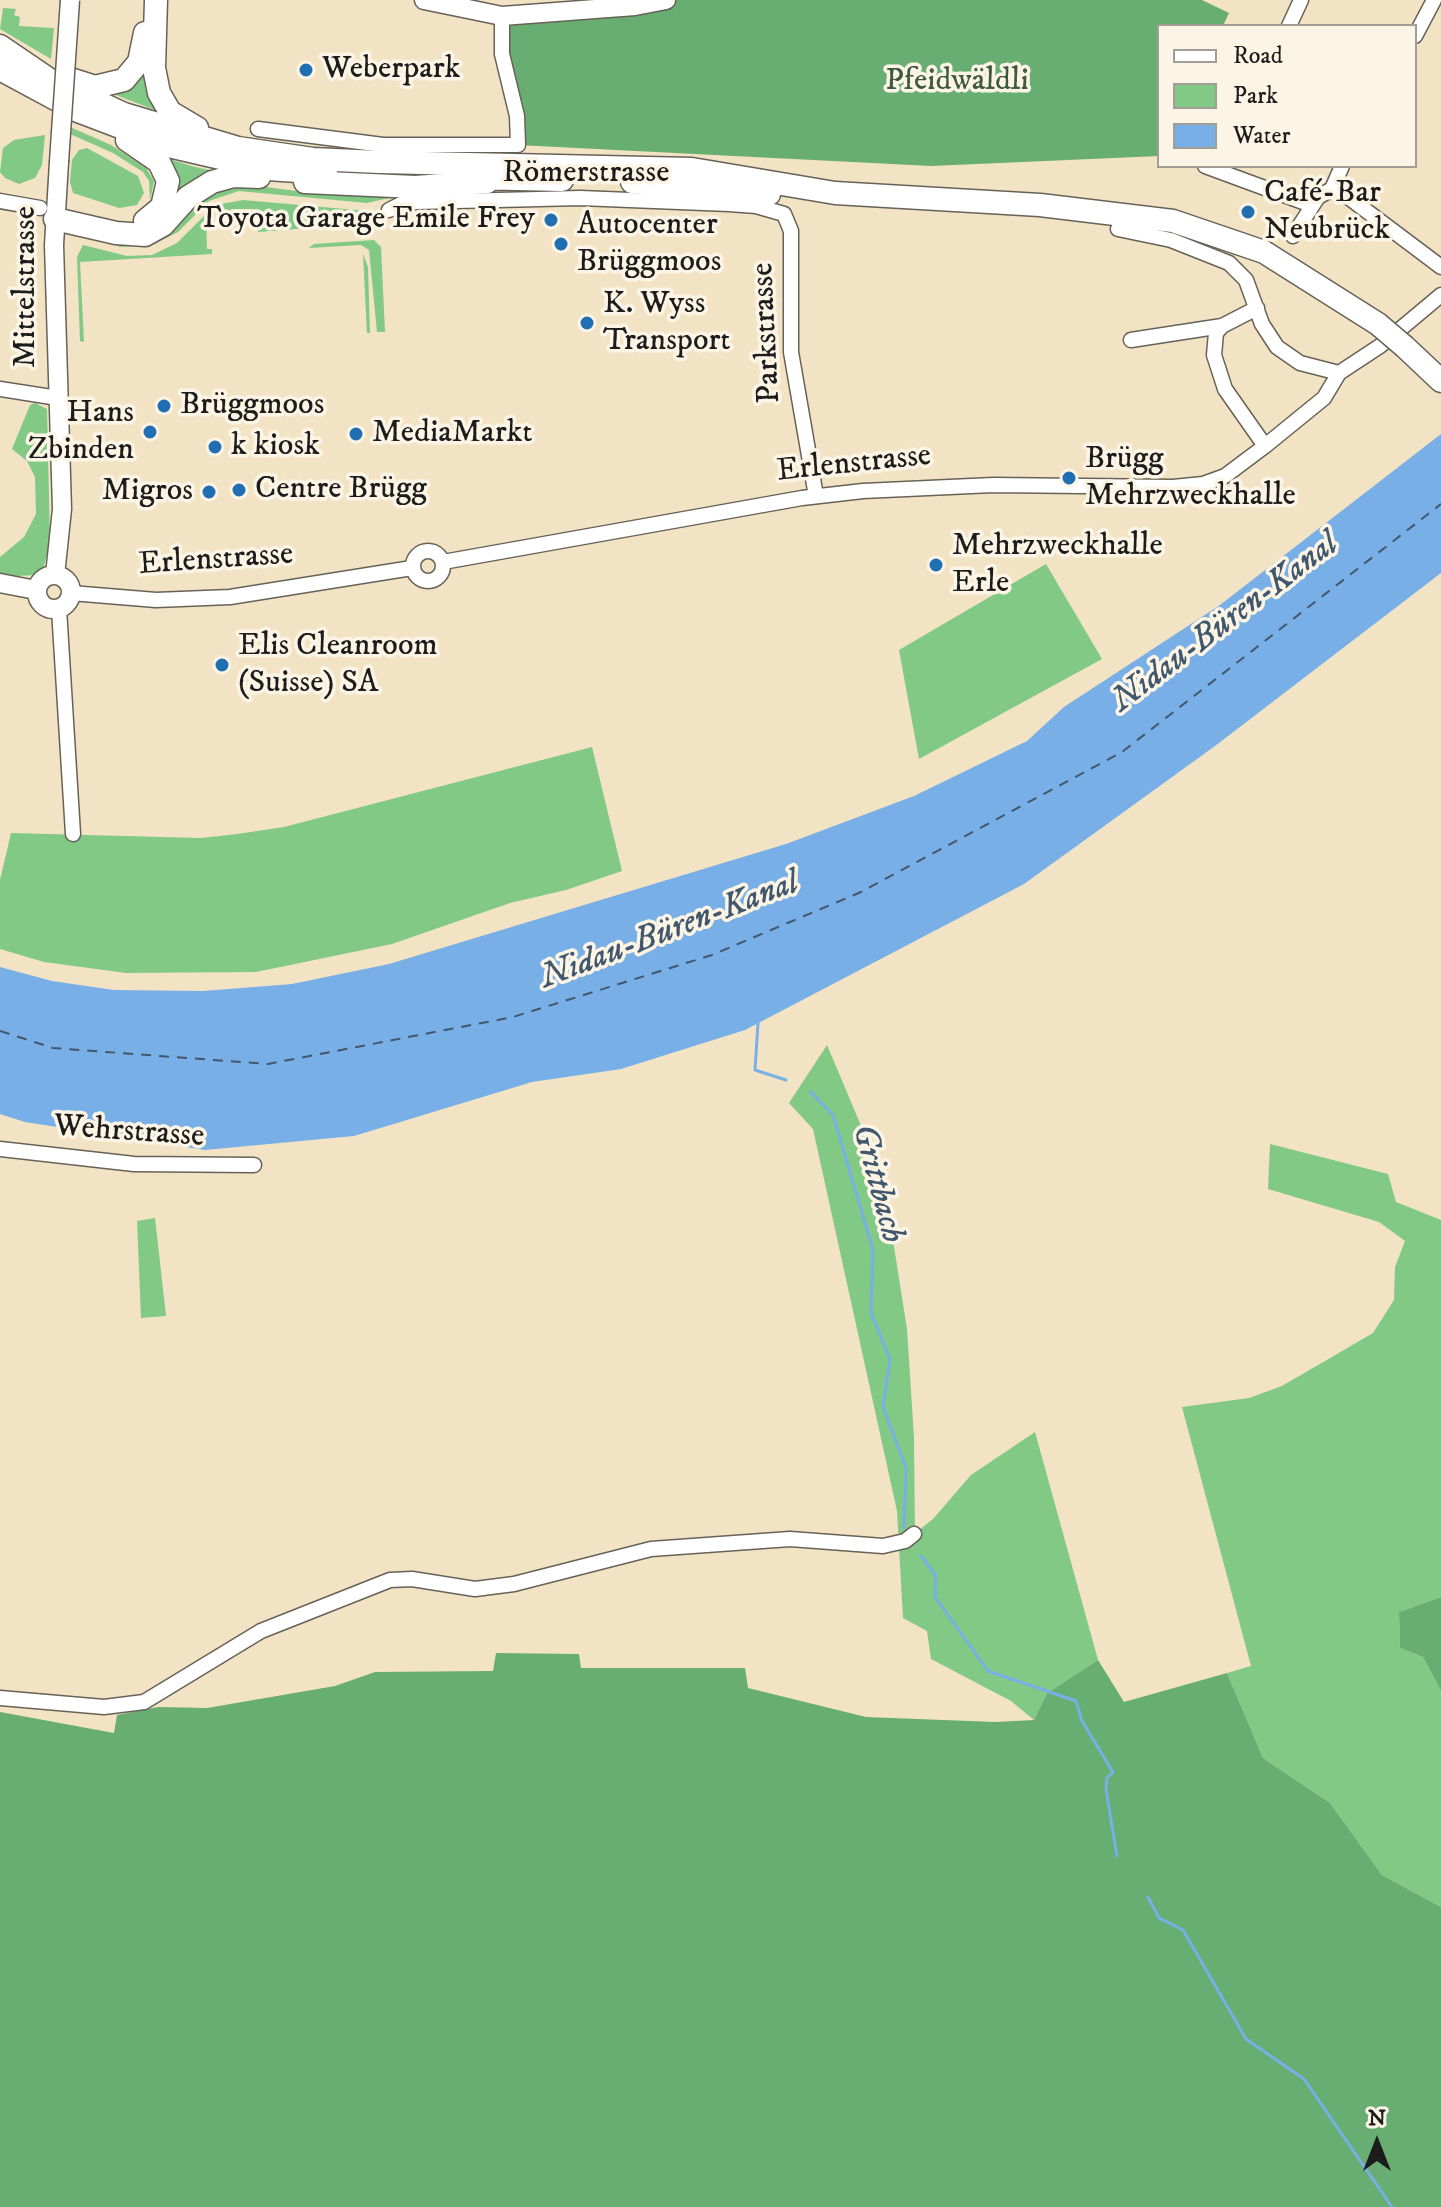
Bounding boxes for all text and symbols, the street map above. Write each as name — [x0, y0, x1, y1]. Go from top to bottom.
legend — [1157, 24, 1417, 168]
text: Road — [1233, 41, 1283, 71]
place label: Weberpark — [322, 51, 460, 89]
marker: Weberpark — [297, 61, 315, 79]
park label: Pfeidwäldli — [885, 63, 1029, 101]
text: Park — [1233, 81, 1278, 111]
text: Water — [1233, 121, 1290, 151]
street label: Römerstrasse — [503, 155, 669, 193]
place label: Café-Bar Neubrück — [1264, 175, 1390, 250]
place label: Toyota Garage Emile Frey — [197, 201, 535, 239]
marker: Café-Bar Neubrück — [1239, 203, 1257, 221]
street label: Mittelstrasse — [8, 206, 46, 368]
place label: Autocenter Brüggmoos — [577, 207, 721, 282]
marker: Toyota Garage Emile Frey — [542, 211, 560, 229]
marker: Autocenter Brüggmoos — [552, 235, 570, 253]
street label: Parkstrasse — [745, 262, 791, 404]
place label: K. Wyss Transport — [603, 286, 731, 361]
marker: K. Wyss Transport — [578, 314, 596, 332]
place label: Brüggmoos — [180, 387, 324, 425]
place label: Hans Zbinden — [28, 395, 134, 470]
marker: Brüggmoos — [155, 397, 173, 415]
place label: MediaMarkt — [372, 415, 532, 453]
marker: Hans Zbinden — [141, 423, 159, 441]
marker: MediaMarkt — [347, 425, 365, 443]
place label: k kiosk — [231, 428, 320, 466]
marker: k kiosk — [206, 438, 224, 456]
street label: Erlenstrasse — [775, 438, 933, 492]
place label: Brügg Mehrzweckhalle — [1085, 441, 1296, 516]
marker: Brügg Mehrzweckhalle — [1060, 469, 1078, 487]
place label: Centre Brügg — [255, 471, 427, 509]
place label: Migros — [102, 473, 193, 511]
marker: Centre Brügg — [230, 481, 248, 499]
marker: Migros — [200, 483, 218, 501]
water label: Nidau-Büren-Kanal — [1105, 525, 1347, 723]
place label: Mehrzweckhalle Erle — [952, 528, 1163, 603]
street label: Erlenstrasse — [137, 536, 295, 586]
marker: Mehrzweckhalle Erle — [927, 556, 945, 574]
place label: Elis Cleanroom (Suisse) SA — [238, 628, 437, 703]
marker: Elis Cleanroom (Suisse) SA — [213, 656, 231, 674]
water label: Nidau-Büren-Kanal — [535, 864, 805, 1000]
street label: Wehrstrasse — [52, 1109, 206, 1157]
water label: Grittbach — [841, 1120, 911, 1248]
north arrow — [1337, 2103, 1417, 2183]
text: N — [1368, 2105, 1386, 2132]

